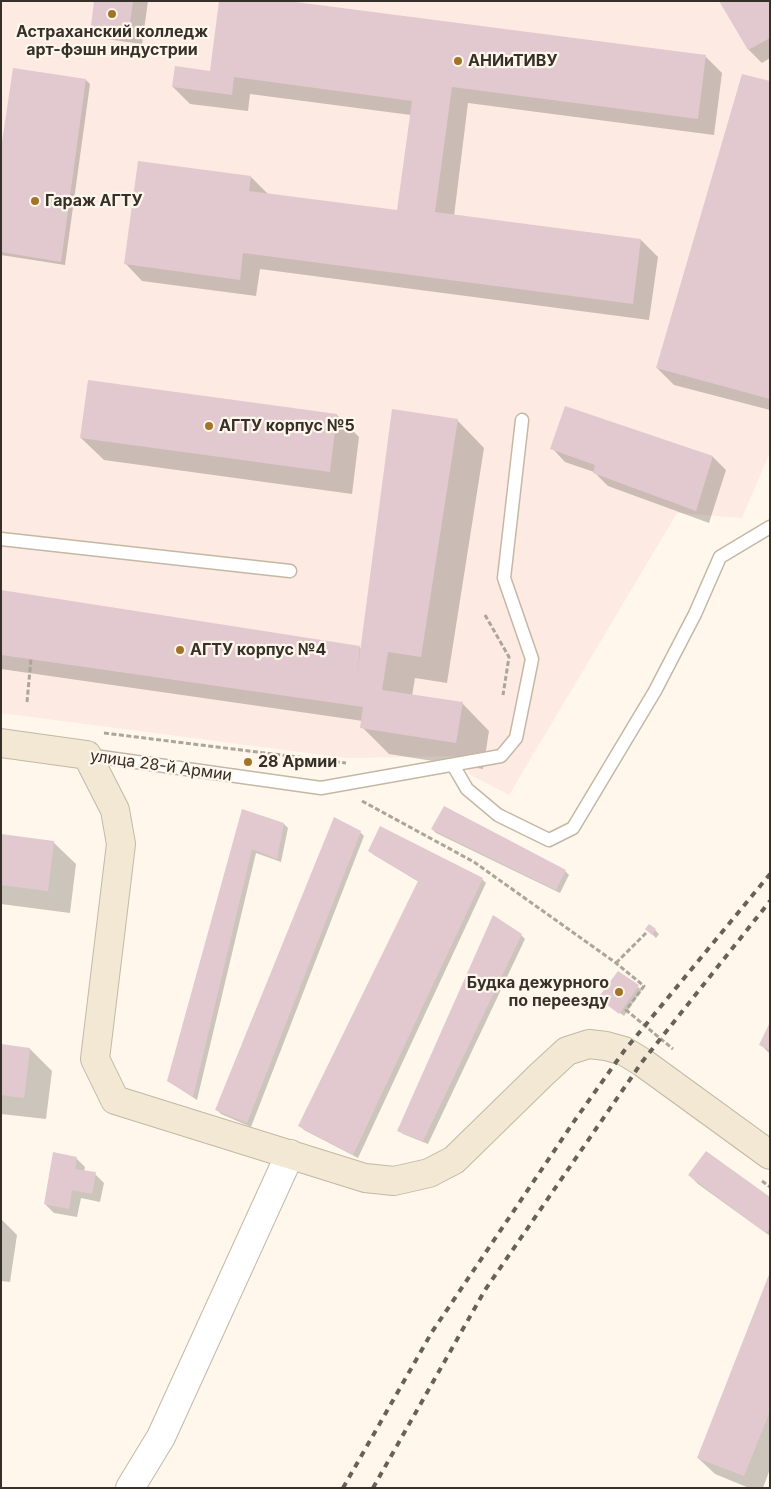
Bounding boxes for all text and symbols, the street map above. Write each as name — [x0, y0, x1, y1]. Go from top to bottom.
marker: Астраханский колледж арт-фэшн индустрии — [106, 8, 118, 20]
place label: Астраханский колледж арт-фэшн индустрии — [16, 22, 208, 60]
place label: АНИиТИВУ — [468, 51, 557, 71]
marker: АНИиТИВУ — [452, 55, 464, 67]
place label: Гараж АГТУ — [45, 191, 143, 211]
marker: Гараж АГТУ — [29, 195, 41, 207]
place label: АГТУ корпус №5 — [219, 416, 355, 436]
marker: АГТУ корпус №5 — [203, 420, 215, 432]
place label: АГТУ корпус №4 — [190, 640, 326, 660]
marker: АГТУ корпус №4 — [174, 644, 186, 656]
street label: улица 28-й Армии — [89, 747, 233, 785]
place label: 28 Армии — [258, 752, 337, 772]
marker: 28 Армии — [242, 756, 254, 768]
place label: Будка дежурного по переезду — [467, 973, 609, 1011]
marker: Будка дежурного по переезду — [613, 986, 625, 998]

